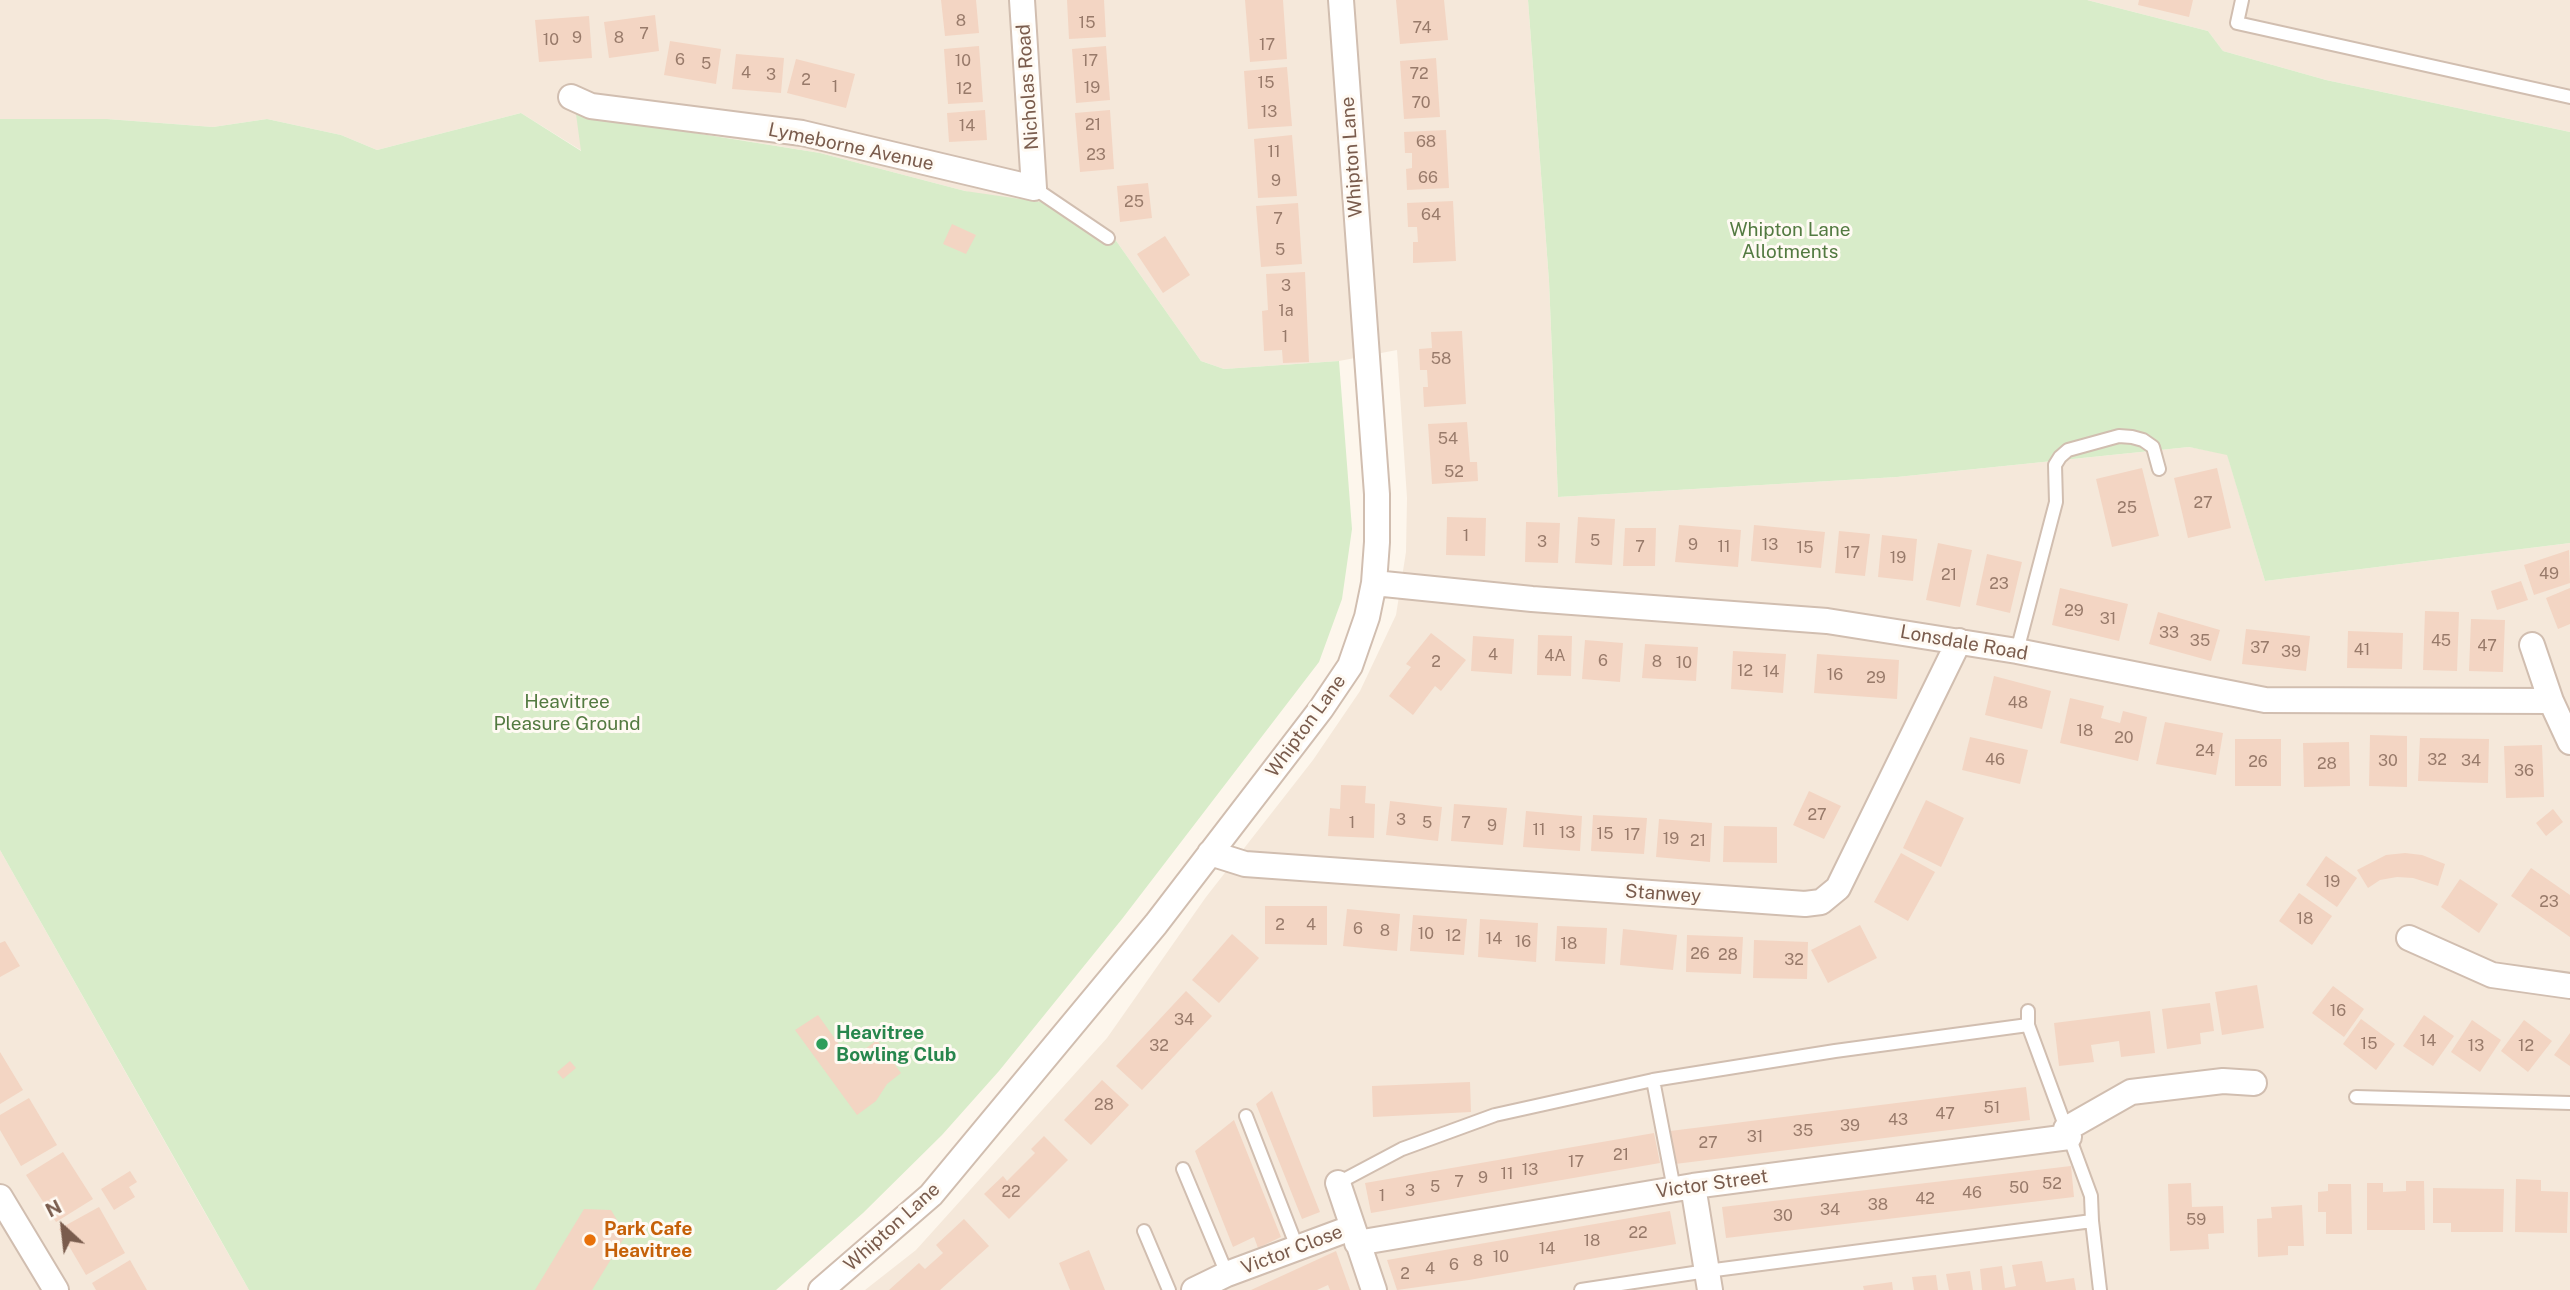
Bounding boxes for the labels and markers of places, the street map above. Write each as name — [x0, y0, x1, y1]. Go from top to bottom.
place label: Heavitree Bowling Club — [836, 1022, 956, 1066]
marker: Heavitree Bowling Club — [814, 1036, 830, 1052]
place label: Park Cafe Heavitree — [604, 1218, 692, 1262]
marker: Park Cafe Heavitree — [582, 1232, 598, 1248]

